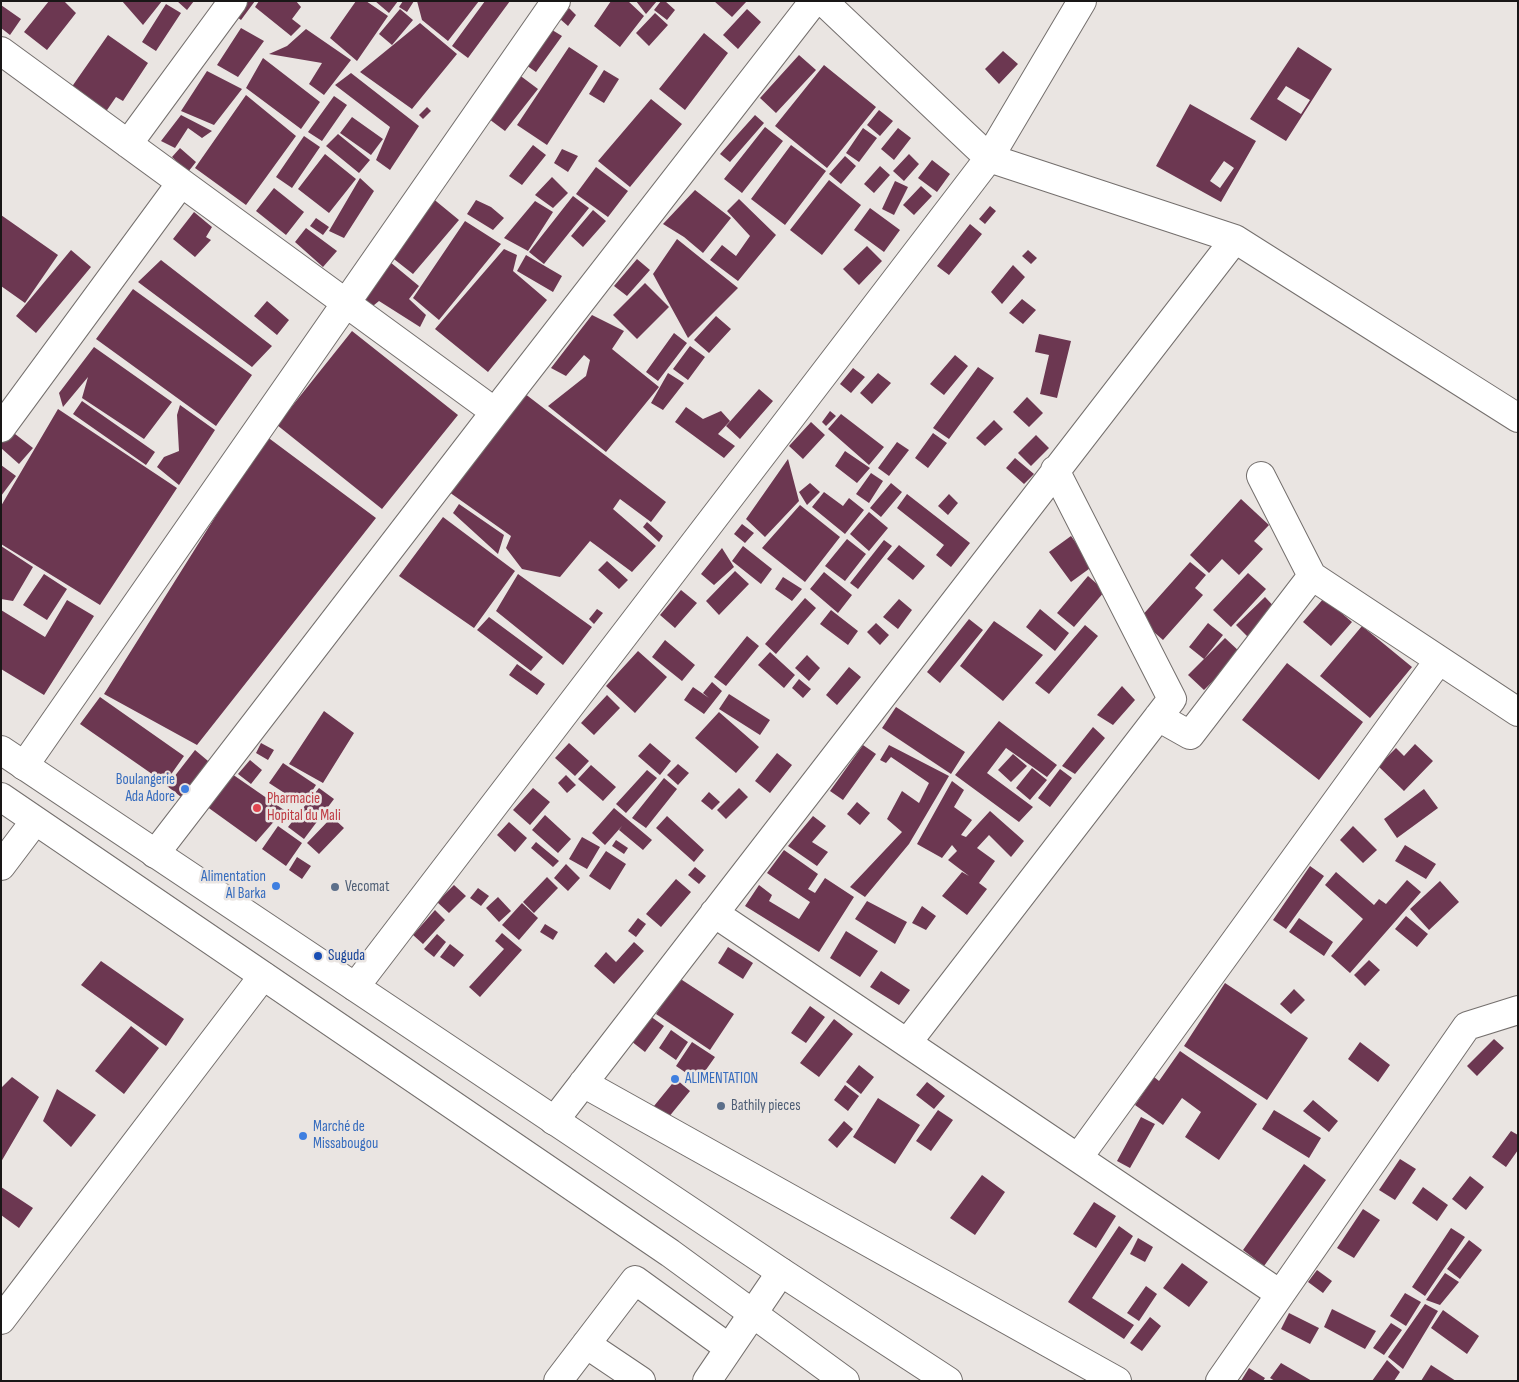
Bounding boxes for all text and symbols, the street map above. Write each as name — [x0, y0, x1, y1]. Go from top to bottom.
place label: Boulangerie Ada Adore — [116, 771, 175, 806]
marker: Boulangerie Ada Adore — [179, 783, 191, 795]
place label: Pharmacie Hopital du Mali — [267, 790, 341, 825]
marker: Pharmacie Hopital du Mali — [251, 802, 263, 814]
place label: Alimentation Al Barka — [201, 868, 266, 903]
place label: Vecomat — [345, 878, 389, 896]
marker: Alimentation Al Barka — [270, 880, 282, 892]
marker: Vecomat — [329, 881, 341, 893]
place label: Suguda — [328, 947, 365, 965]
marker: Suguda — [312, 950, 324, 962]
place label: ALIMENTATION — [685, 1070, 758, 1088]
marker: ALIMENTATION — [669, 1073, 681, 1085]
place label: Bathily pieces — [731, 1097, 801, 1115]
marker: Bathily pieces — [715, 1100, 727, 1112]
place label: Marché de Missabougou — [313, 1118, 378, 1153]
marker: Marché de Missabougou — [297, 1130, 309, 1142]

